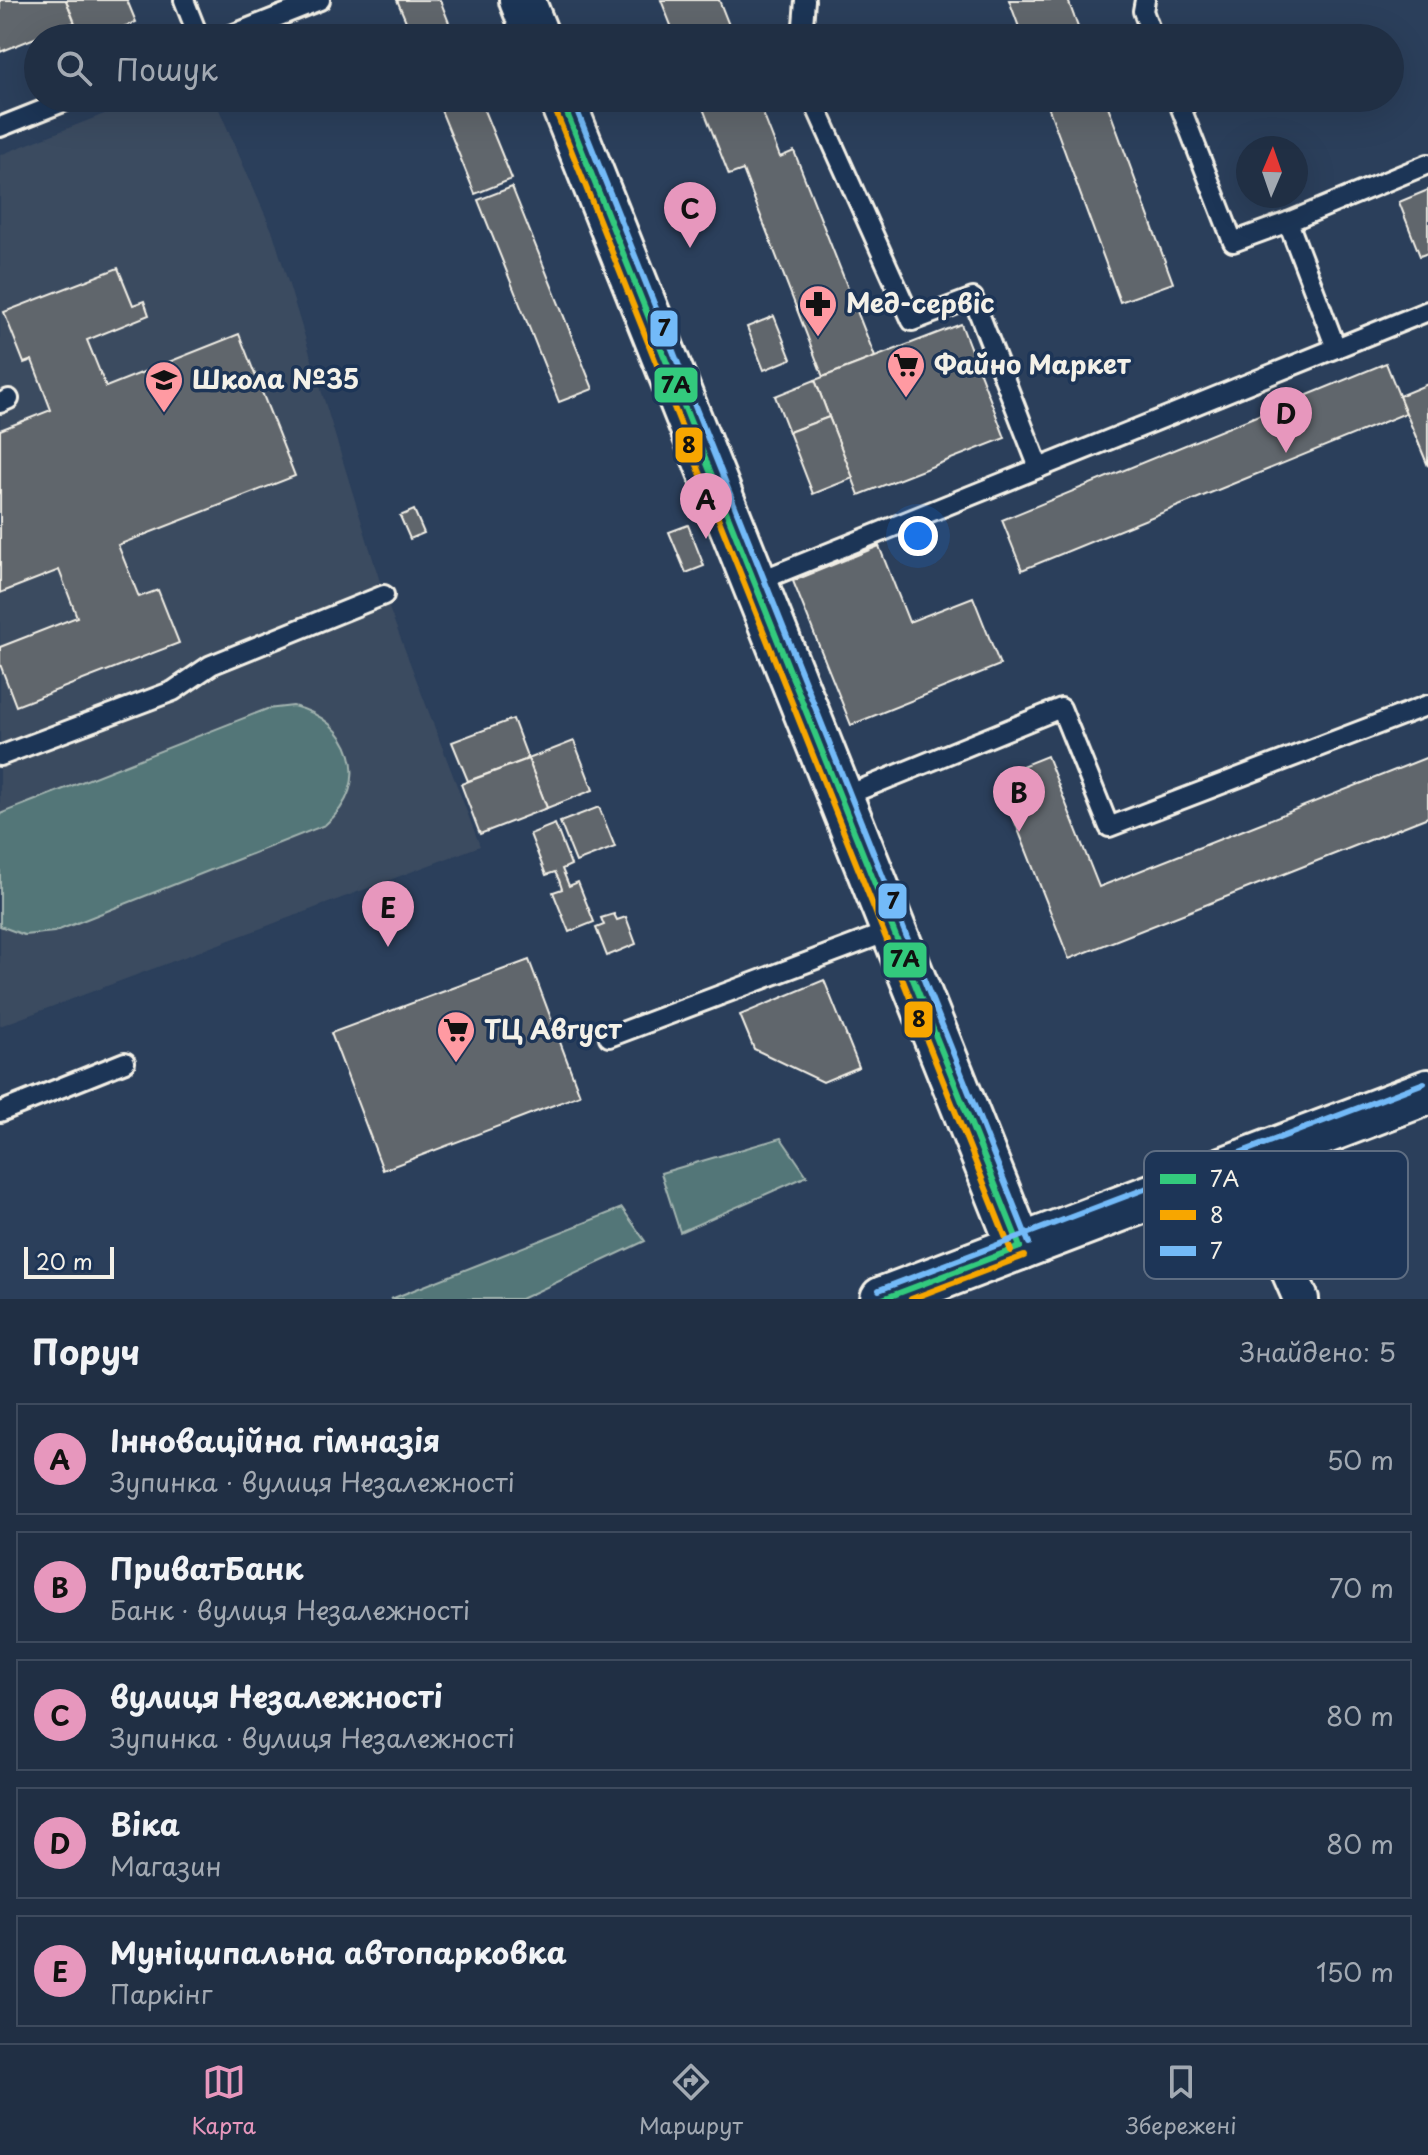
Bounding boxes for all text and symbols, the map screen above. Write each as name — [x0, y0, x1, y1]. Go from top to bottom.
search box — [24, 24, 1404, 112]
icon: search — [52, 46, 96, 90]
text: Пошук — [116, 46, 218, 91]
north arrow — [1236, 136, 1308, 208]
pin: C — [664, 182, 716, 248]
pharmacy icon: Мед-сервіс — [797, 283, 839, 338]
place label: Мед-сервіс — [846, 283, 995, 322]
line badge: 7 — [649, 309, 679, 348]
text: 7 — [658, 310, 671, 343]
supermarket icon: Файно Маркет — [885, 344, 927, 399]
place label: Файно Маркет — [934, 344, 1131, 383]
school or university icon: Школа №35 — [143, 359, 185, 414]
place label: Школа №35 — [192, 359, 359, 398]
line badge: 7А — [653, 366, 699, 404]
text: 7А — [661, 367, 691, 400]
pin: D — [1260, 387, 1312, 453]
line badge: 8 — [674, 426, 704, 464]
text: 8 — [682, 427, 696, 460]
pin: A — [680, 473, 732, 539]
your location — [898, 516, 938, 556]
pin: B — [993, 766, 1045, 832]
pin: E — [362, 881, 414, 947]
line badge: 7 — [877, 882, 908, 920]
text: 7 — [887, 883, 900, 916]
line badge: 7А — [882, 941, 928, 979]
text: 7А — [890, 941, 920, 974]
line badge: 8 — [903, 1000, 934, 1039]
text: 8 — [912, 1001, 926, 1034]
supermarket icon: ТЦ Август — [435, 1009, 477, 1064]
place label: ТЦ Август — [484, 1009, 622, 1048]
legend — [1144, 1151, 1408, 1279]
text: 7А — [1210, 1161, 1240, 1194]
text: 8 — [1210, 1197, 1224, 1230]
text: 7 — [1210, 1233, 1223, 1266]
scale bar — [24, 1243, 114, 1279]
text: 20 m — [36, 1244, 93, 1277]
text: Поруч — [32, 1325, 140, 1377]
text: Знайдено: 5 — [1240, 1332, 1396, 1371]
text: Інноваційна гімназія — [110, 1417, 440, 1462]
text: A — [50, 1440, 70, 1479]
text: 50 m — [1327, 1440, 1394, 1479]
text: Зупинка · вулиця Незалежності — [110, 1462, 515, 1501]
text: ПриватБанк — [110, 1545, 303, 1590]
text: B — [51, 1568, 69, 1607]
text: 70 m — [1329, 1568, 1394, 1607]
text: Банк · вулиця Незалежності — [110, 1590, 470, 1629]
text: вулиця Незалежності — [110, 1673, 443, 1718]
text: C — [50, 1696, 70, 1735]
text: 80 m — [1326, 1696, 1394, 1735]
text: Зупинка · вулиця Незалежності — [110, 1718, 515, 1757]
text: Віка — [110, 1801, 180, 1846]
text: D — [50, 1824, 70, 1863]
text: 80 m — [1326, 1824, 1394, 1863]
text: Магазин — [110, 1846, 221, 1885]
text: Муніципальна автопарковка — [110, 1929, 567, 1974]
text: E — [52, 1952, 68, 1991]
text: 150 m — [1316, 1952, 1394, 1991]
text: Паркінг — [110, 1974, 212, 2013]
tab: Карта — [191, 2060, 256, 2141]
tab: Маршрут — [639, 2060, 743, 2141]
tab: Збережені — [1126, 2060, 1237, 2141]

